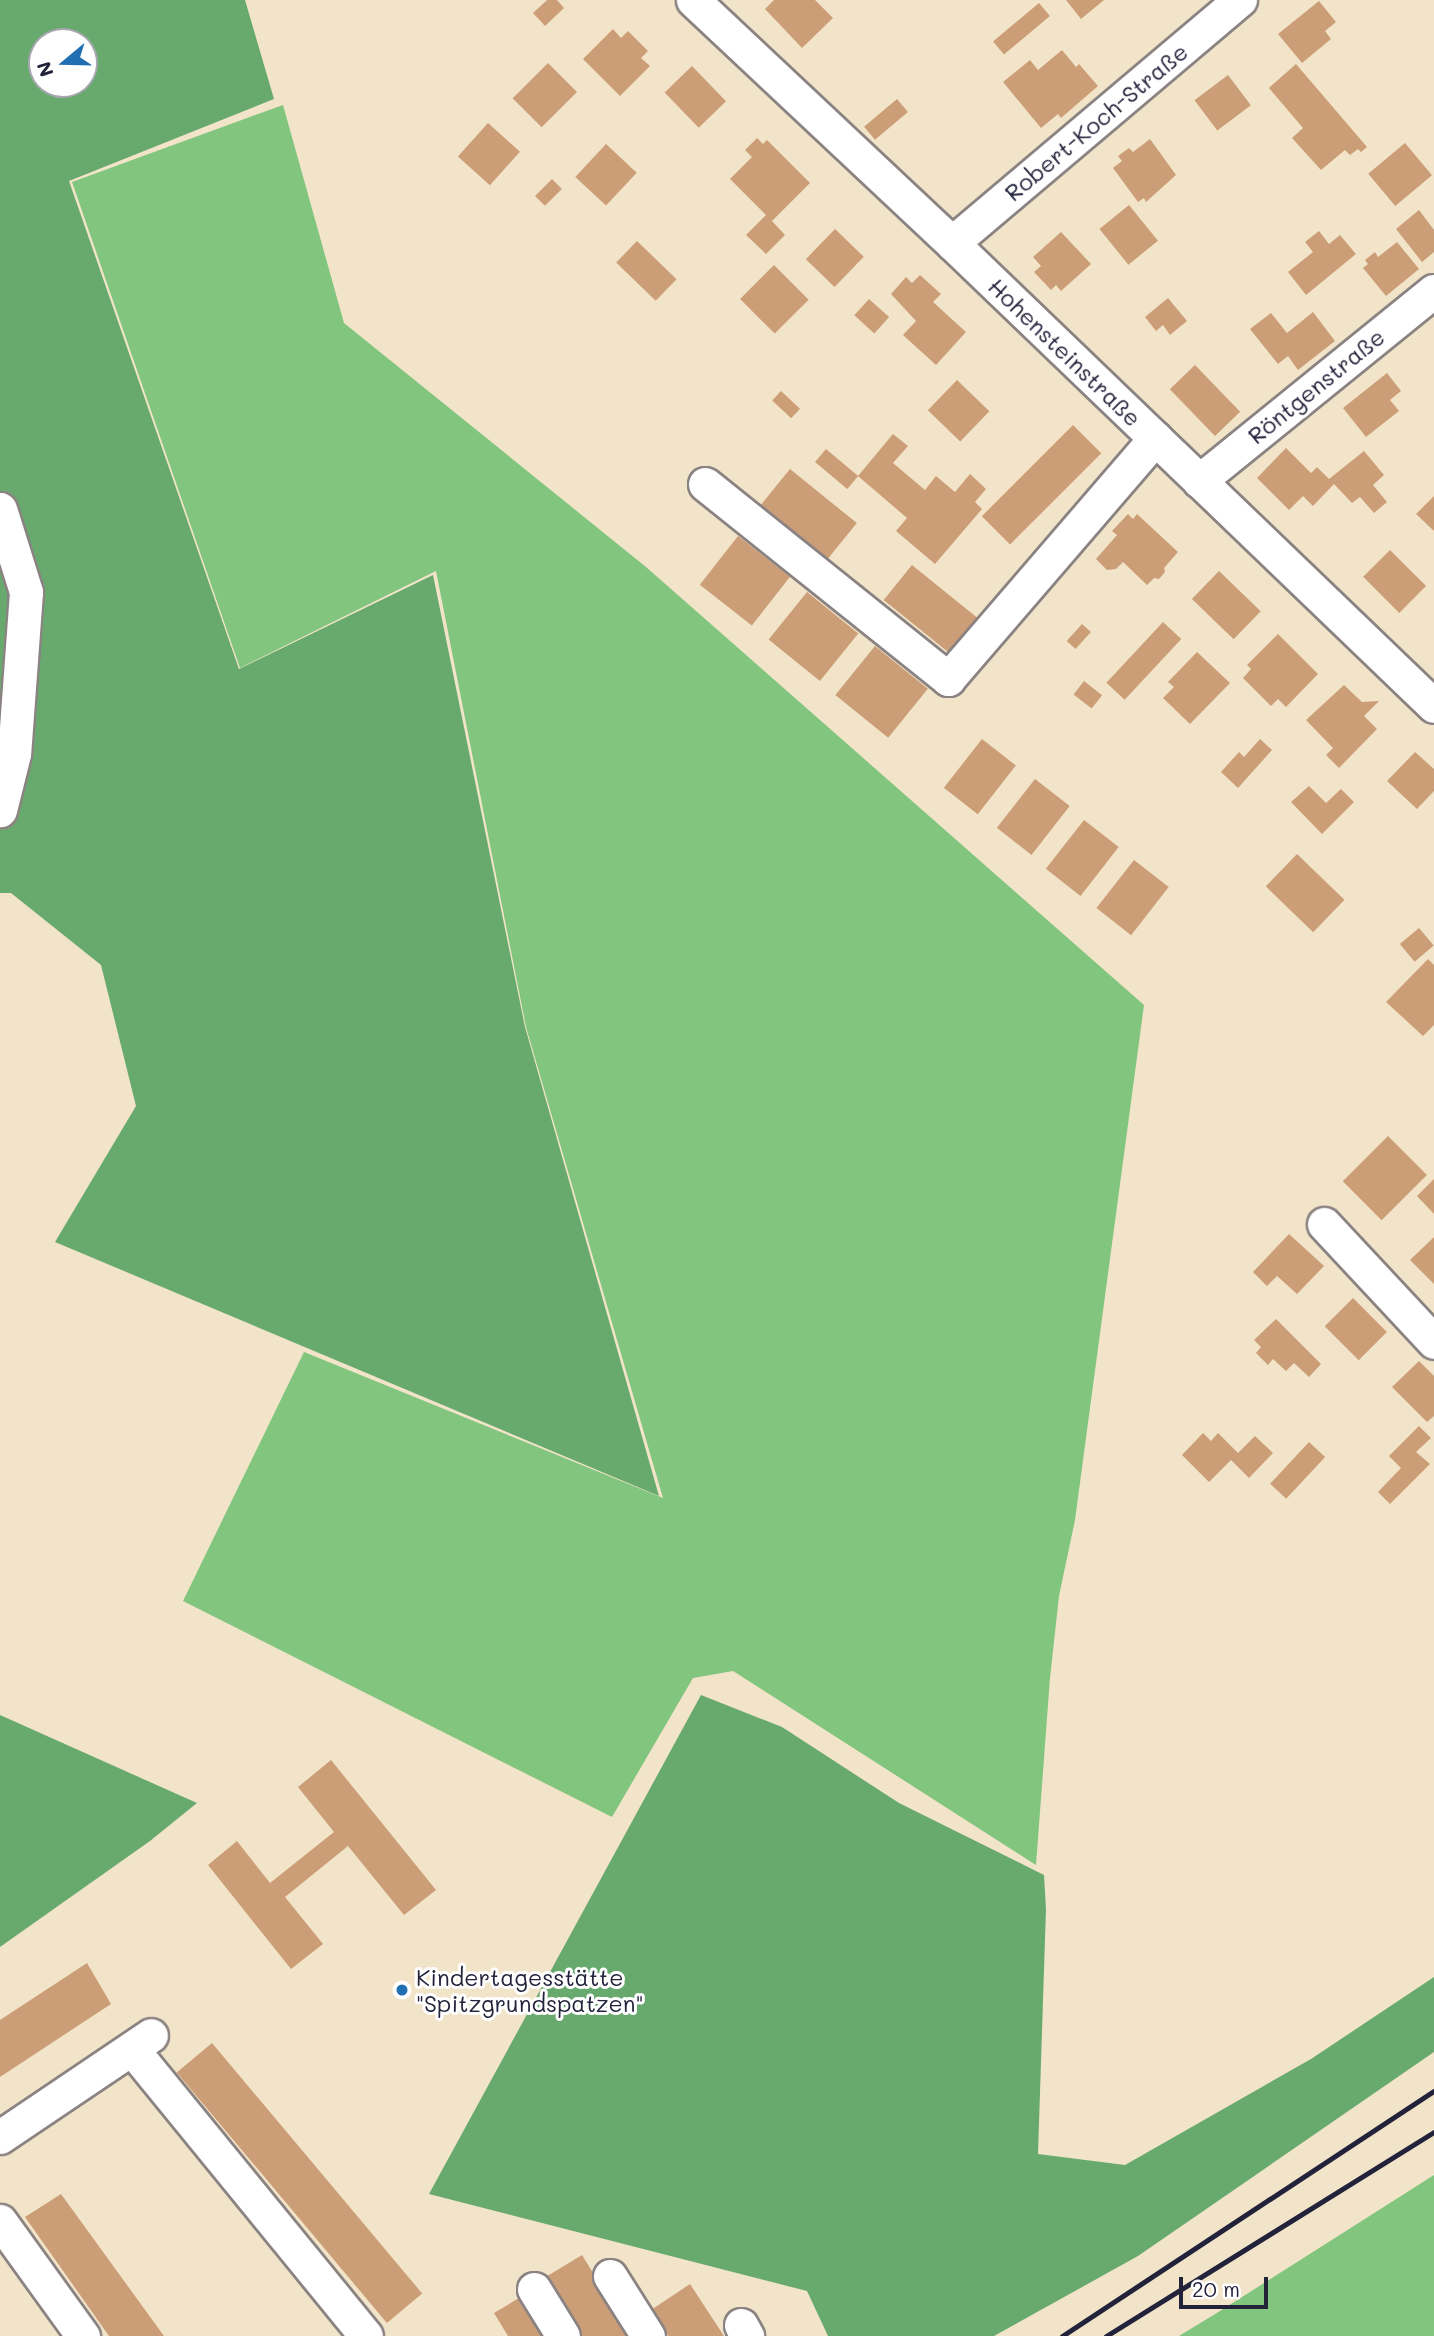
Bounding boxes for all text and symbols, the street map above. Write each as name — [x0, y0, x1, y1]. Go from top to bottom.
north arrow — [28, 28, 98, 98]
street label: Robert-Koch-Straße — [999, 37, 1193, 207]
text: N — [30, 58, 59, 80]
street label: Hohensteinstraße — [983, 272, 1147, 432]
street label: Röntgenstraße — [1242, 323, 1390, 449]
place label: Kindertagesstätte "Spitzgrundspatzen" — [416, 1963, 644, 2017]
marker: Kindertagesstätte "Spitzgrundspatzen" — [394, 1982, 410, 1998]
scale bar — [1182, 2262, 1271, 2306]
text: 20 m — [1192, 2275, 1240, 2302]

